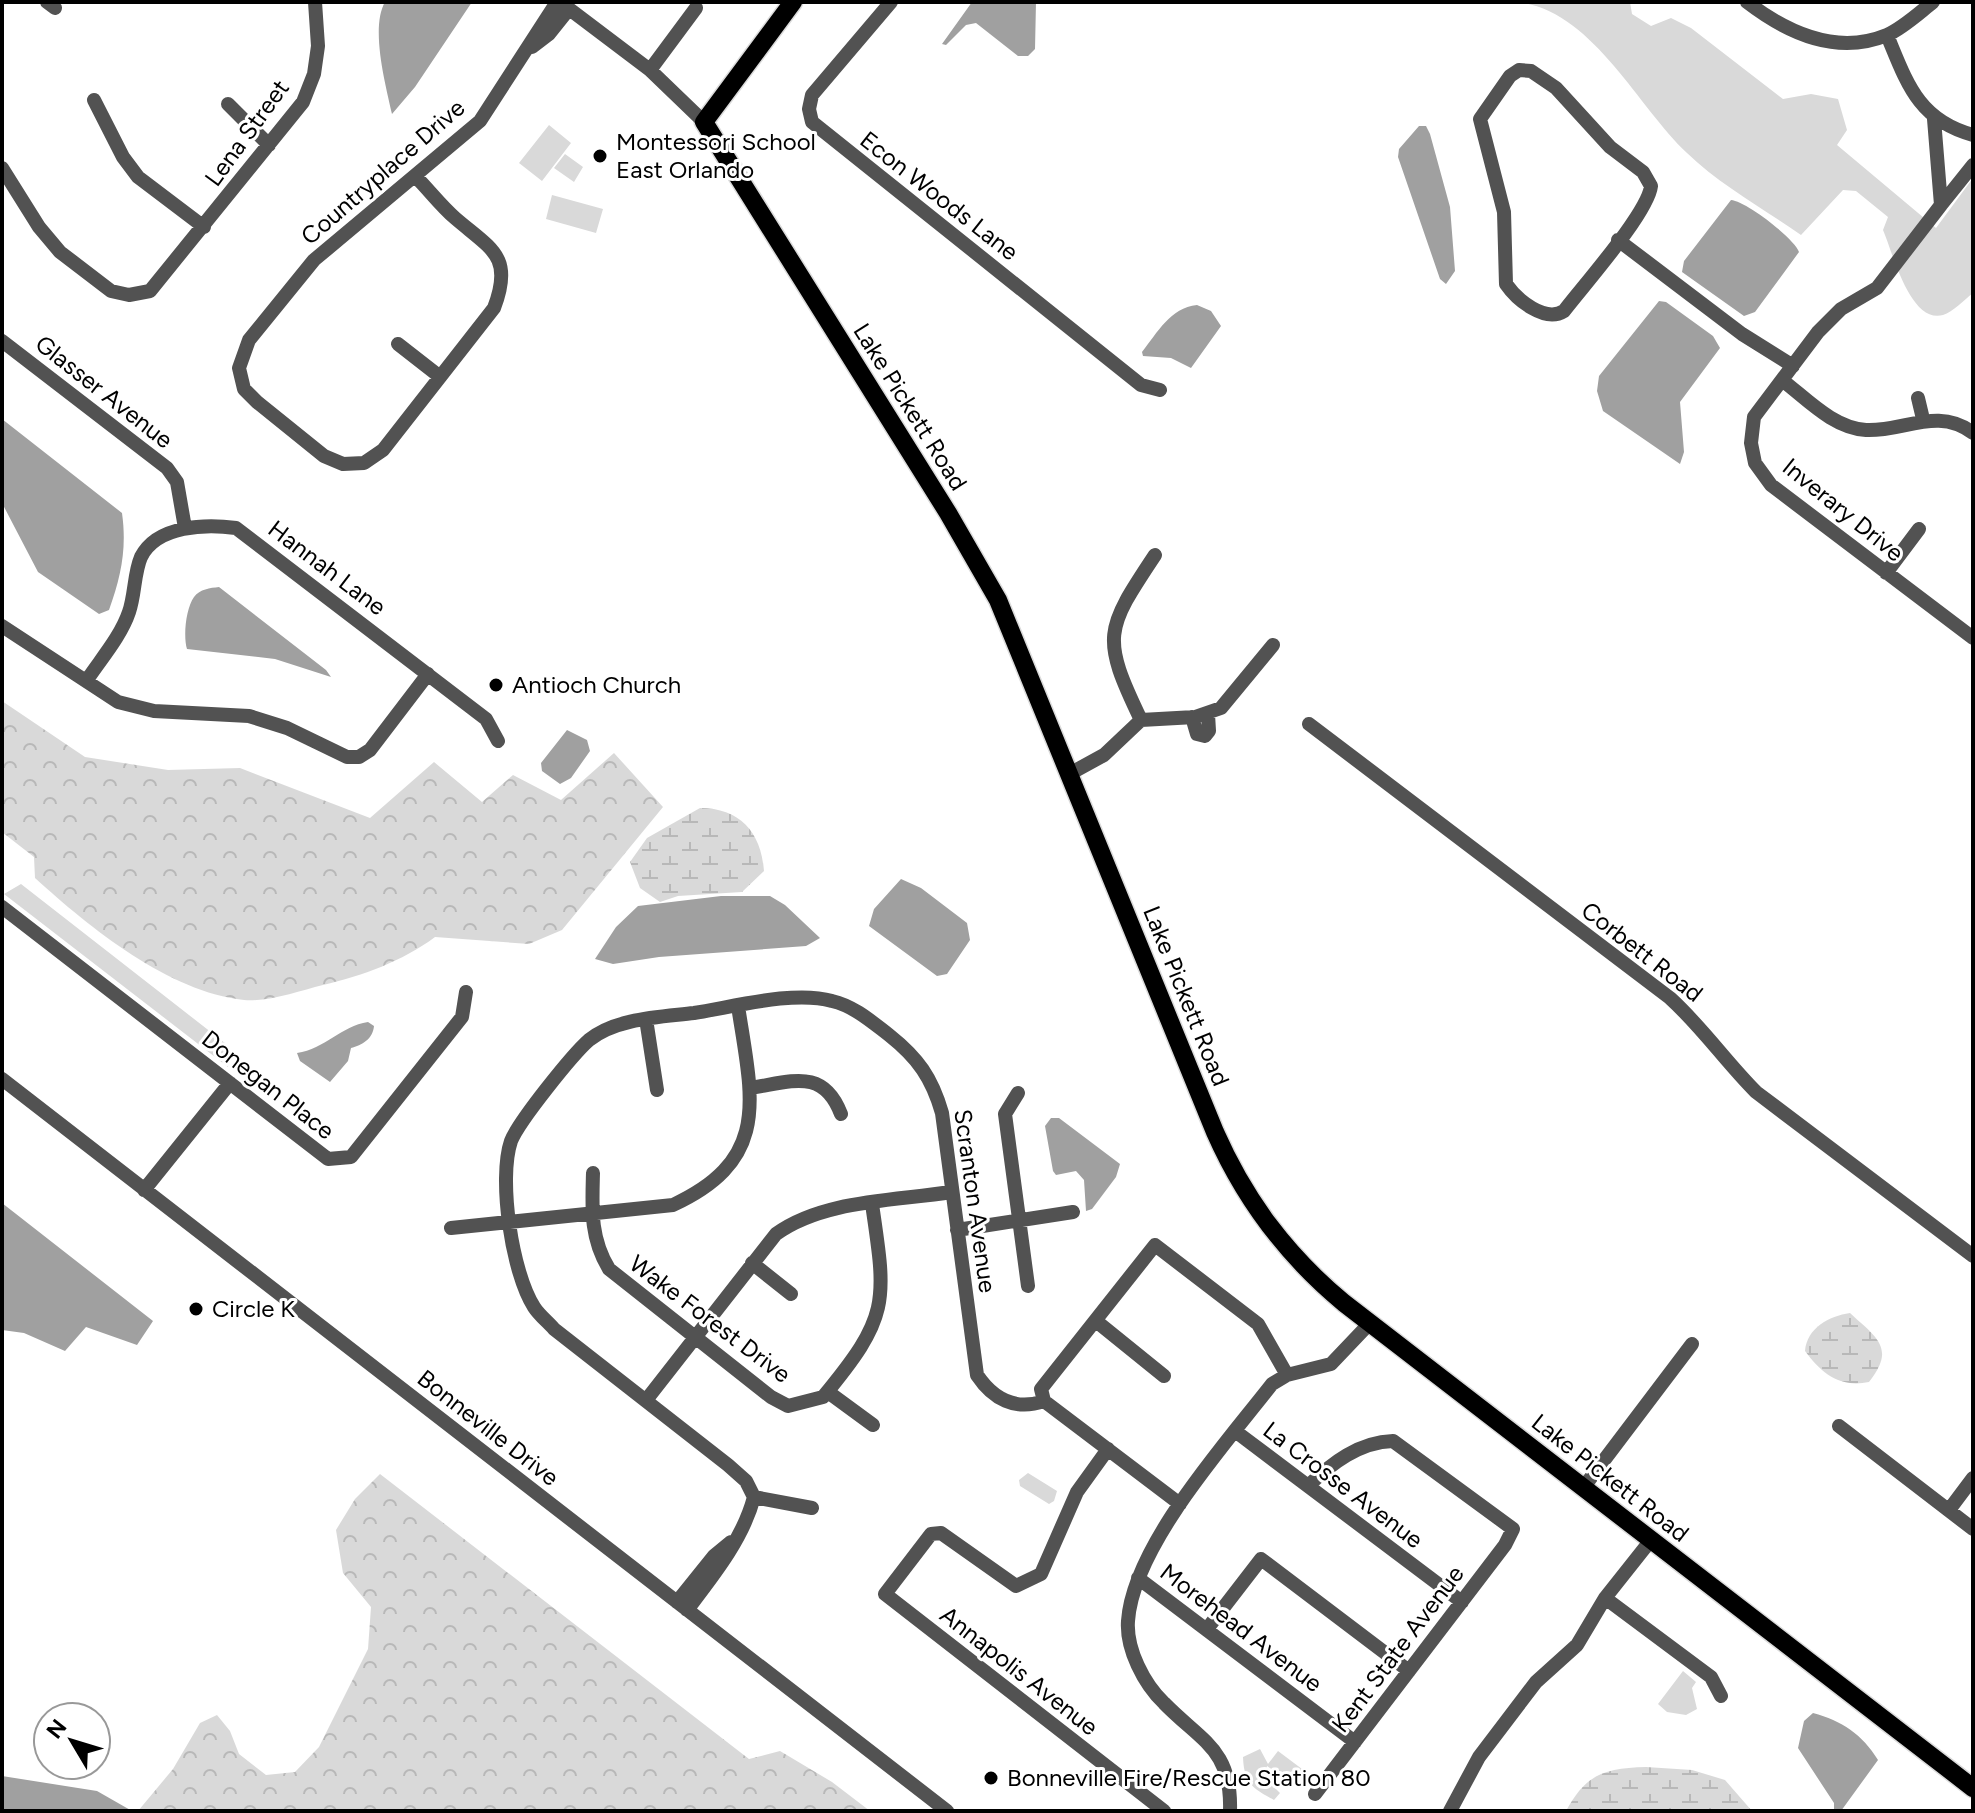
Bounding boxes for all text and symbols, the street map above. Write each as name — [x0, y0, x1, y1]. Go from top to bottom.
street label: Lena Street — [198, 74, 295, 192]
street label: Countryplace Drive — [295, 93, 470, 250]
street label: Econ Woods Lane — [854, 125, 1024, 266]
place label: Montessori School East Orlando — [616, 127, 816, 184]
marker: Montessori School East Orlando — [591, 147, 609, 165]
street label: Lake Pickett Road — [847, 318, 973, 496]
street label: Glasser Avenue — [30, 329, 179, 454]
street label: Inverary Drive — [1777, 452, 1910, 567]
street label: Hannah Lane — [263, 514, 392, 621]
place label: Antioch Church — [512, 670, 681, 699]
marker: Antioch Church — [487, 676, 505, 694]
street label: Corbett Road — [1576, 895, 1709, 1008]
street label: Lake Pickett Road — [1137, 902, 1236, 1090]
street label: Donegan Place — [196, 1024, 340, 1145]
street label: Scranton Avenue — [948, 1107, 1003, 1294]
street label: Wake Forest Drive — [624, 1249, 797, 1389]
place label: Circle K — [212, 1294, 295, 1323]
marker: Circle K — [187, 1300, 205, 1318]
street label: Bonneville Drive — [412, 1363, 565, 1492]
street label: Lake Pickett Road — [1526, 1407, 1695, 1548]
street label: La Crosse Avenue — [1258, 1415, 1429, 1554]
street label: Morehead Avenue — [1155, 1557, 1328, 1698]
street label: Kent State Avenue — [1325, 1560, 1470, 1738]
street label: Annapolis Avenue — [935, 1600, 1104, 1741]
north arrow — [32, 1701, 112, 1781]
text: N — [41, 1714, 73, 1744]
place label: Bonneville Fire/Rescue Station 80 — [1007, 1763, 1371, 1792]
marker: Bonneville Fire/Rescue Station 80 — [982, 1769, 1000, 1787]

